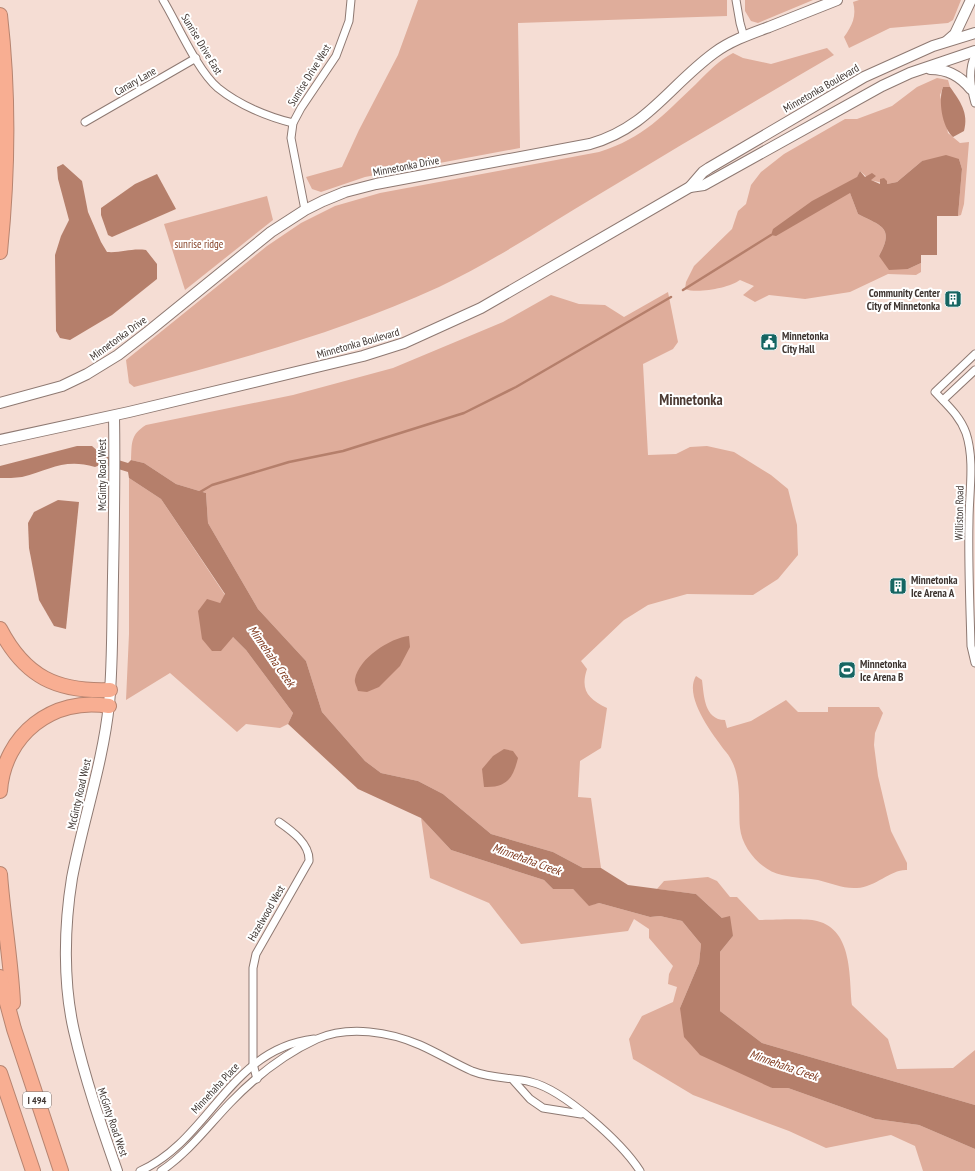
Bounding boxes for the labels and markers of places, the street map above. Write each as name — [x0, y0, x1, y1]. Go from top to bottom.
place label: Community Center City of Minnetonka — [867, 286, 941, 313]
building icon: Community Center City of Minnetonka — [943, 289, 963, 309]
place label: Minnetonka City Hall — [782, 329, 829, 356]
public building icon: Minnetonka City Hall — [759, 332, 779, 352]
place label: Minnetonka Ice Arena A — [911, 573, 958, 600]
building icon: Minnetonka Ice Arena A — [888, 576, 908, 596]
place label: Minnetonka Ice Arena B — [860, 657, 907, 684]
sports icon: Minnetonka Ice Arena B — [837, 660, 857, 680]

